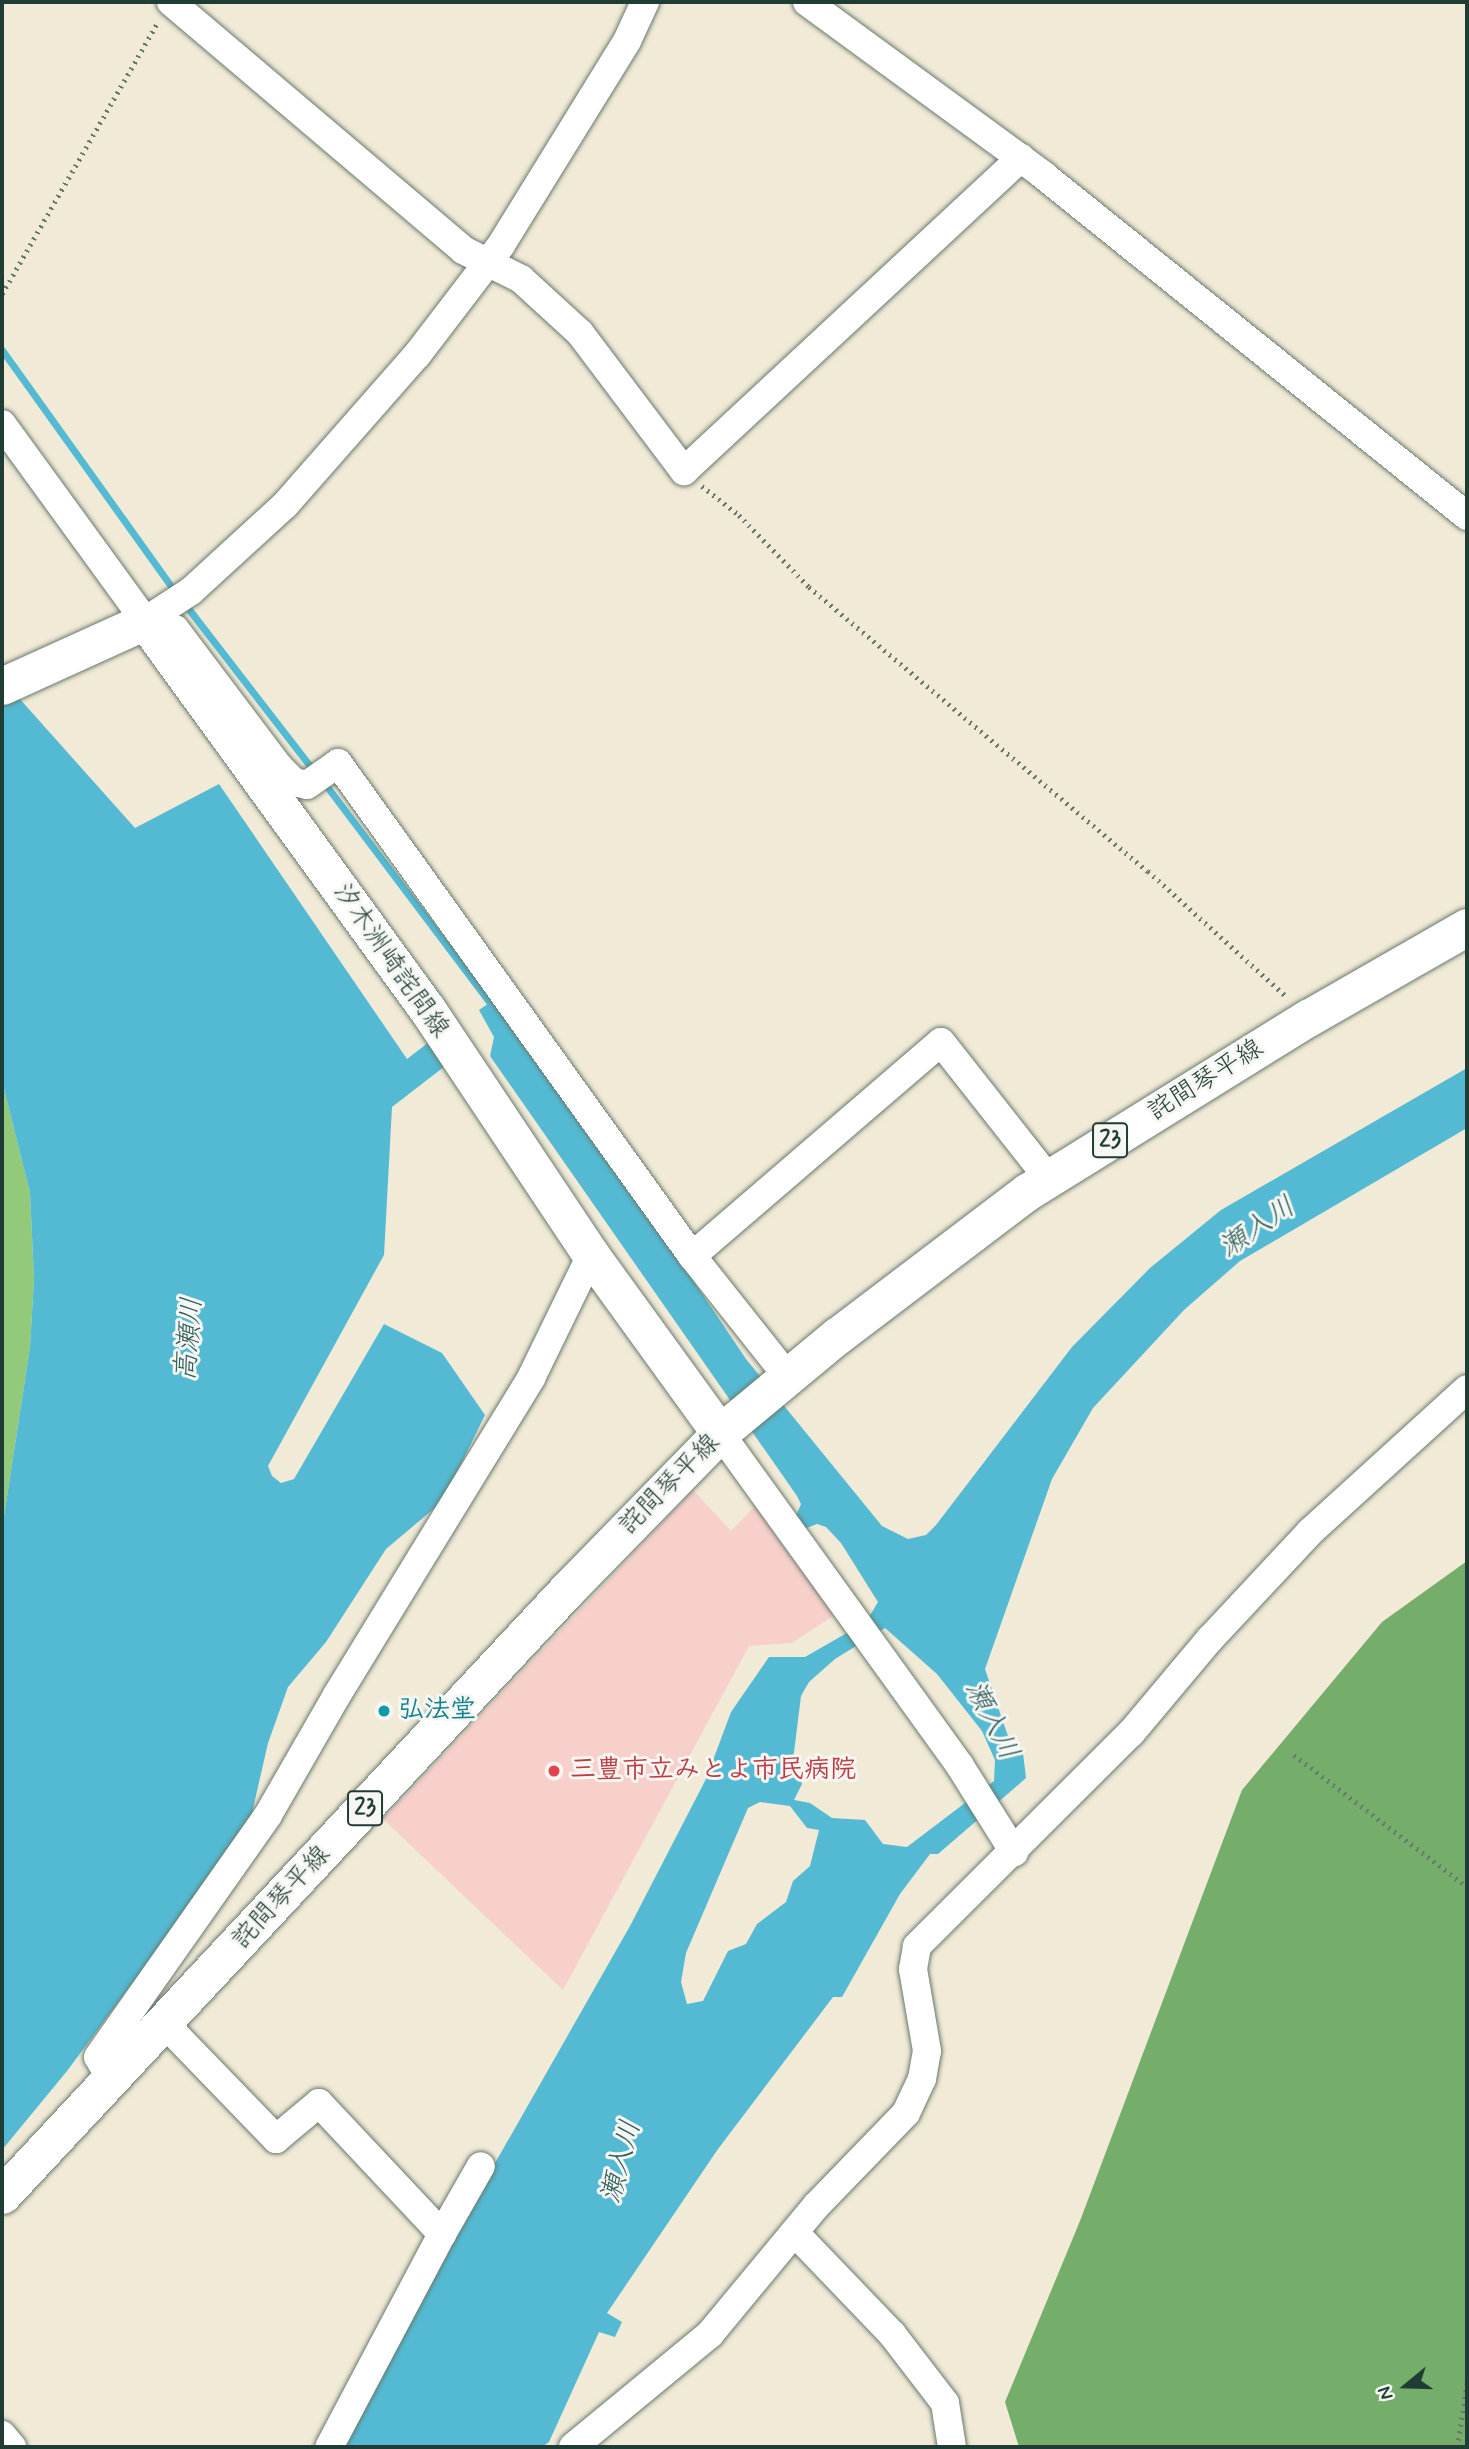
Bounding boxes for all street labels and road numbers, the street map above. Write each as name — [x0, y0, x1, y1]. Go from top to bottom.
street label: 汐木洲崎詫間線 — [325, 878, 455, 1044]
street label: 詫間琴平線 — [1143, 1033, 1269, 1129]
road number: 23 — [1091, 1120, 1129, 1160]
street label: 詫間琴平線 — [613, 1428, 727, 1542]
road number: 23 — [346, 1788, 384, 1828]
street label: 詫間琴平線 — [226, 1840, 338, 1956]

